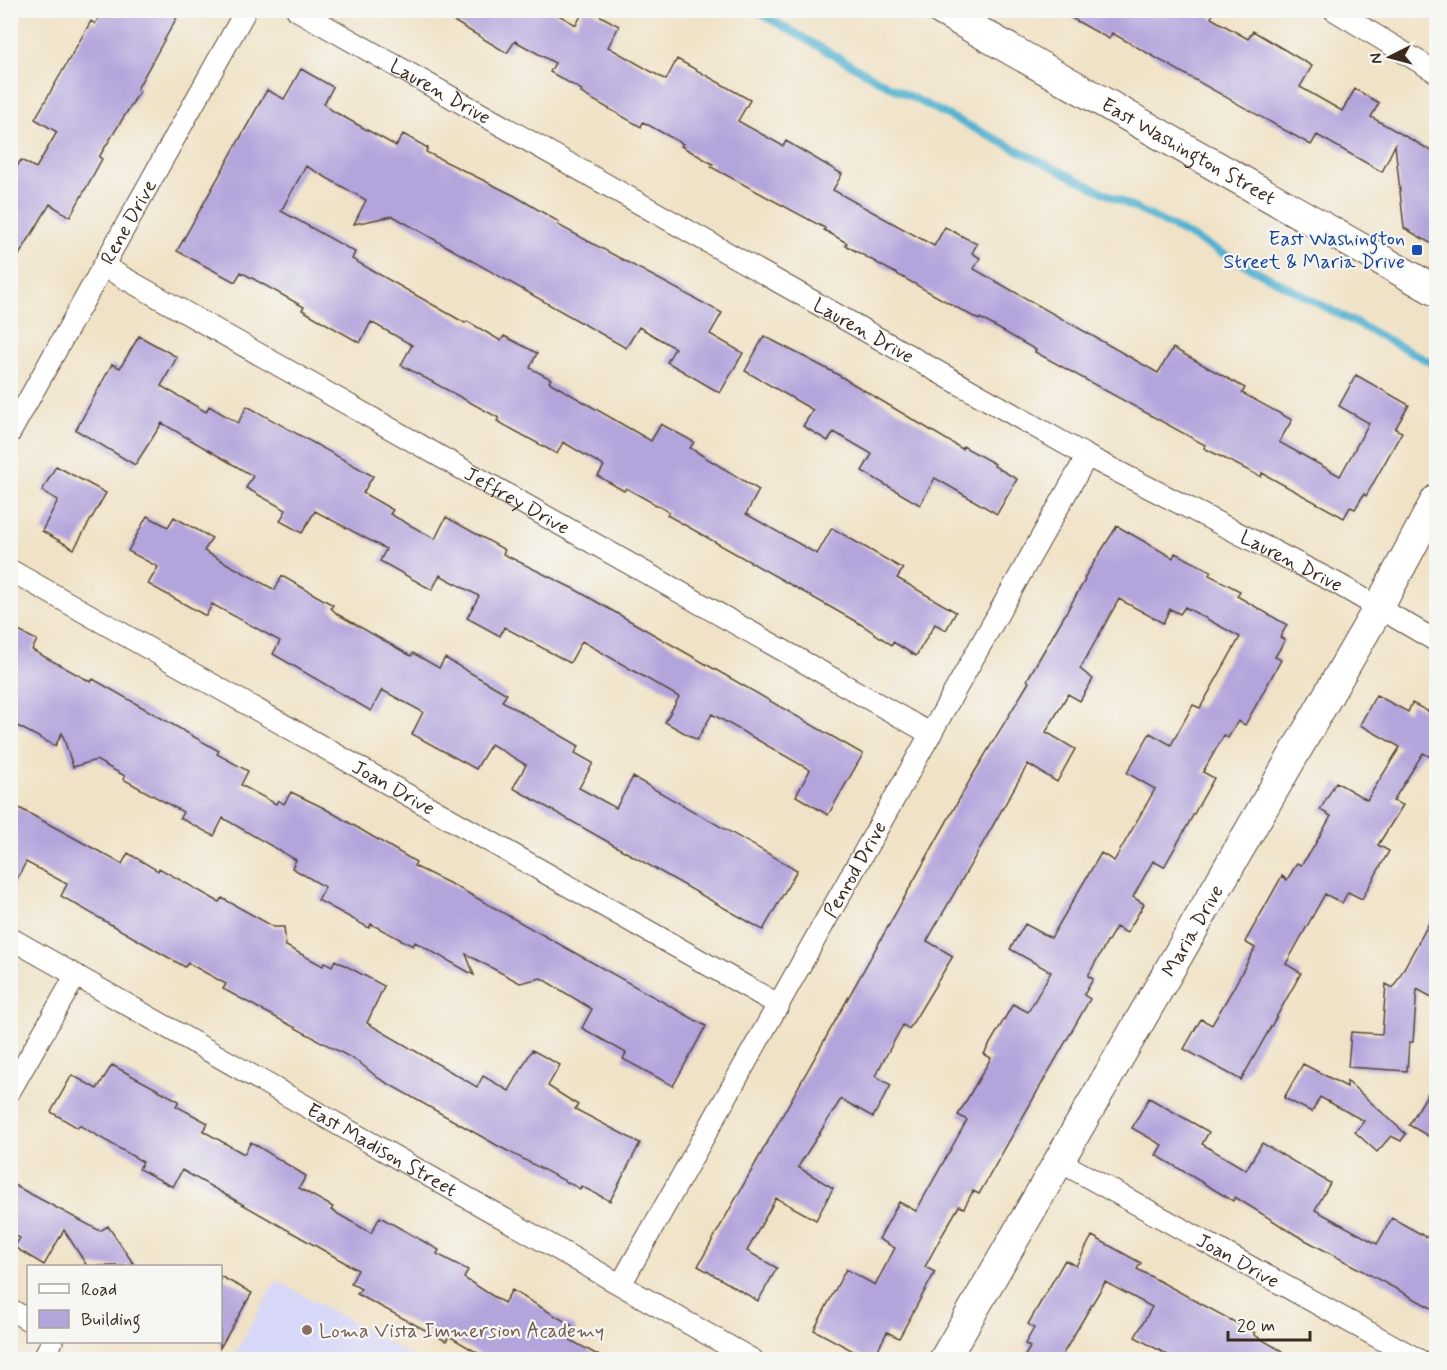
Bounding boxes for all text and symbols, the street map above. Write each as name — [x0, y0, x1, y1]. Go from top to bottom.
north arrow — [1360, 27, 1420, 87]
text: N — [1366, 52, 1388, 65]
street label: Lauren Drive — [385, 53, 495, 132]
street label: East Washington Street — [1096, 92, 1280, 212]
street label: Rene Drive — [95, 175, 164, 270]
place label: East Washington Street & Maria Drive — [1223, 226, 1405, 276]
marker: East Washington Street & Maria Drive — [1410, 243, 1424, 257]
street label: Lauren Drive — [808, 292, 918, 371]
street label: Jeffrey Drive — [459, 461, 574, 542]
street label: Lauren Drive — [1235, 524, 1347, 599]
street label: Joan Drive — [347, 754, 439, 823]
street label: Penrod Drive — [818, 817, 894, 923]
street label: Maria Drive — [1156, 880, 1231, 982]
street label: East Madison Street — [301, 1097, 461, 1204]
street label: Joan Drive — [1191, 1228, 1284, 1295]
legend — [27, 1265, 222, 1343]
text: Road — [81, 1278, 117, 1302]
scale bar — [1228, 1304, 1310, 1342]
text: Building — [81, 1308, 141, 1334]
text: 20 m — [1237, 1314, 1275, 1338]
place label: Loma Vista Immersion Academy — [319, 1318, 604, 1345]
marker: Loma Vista Immersion Academy — [300, 1323, 314, 1337]

